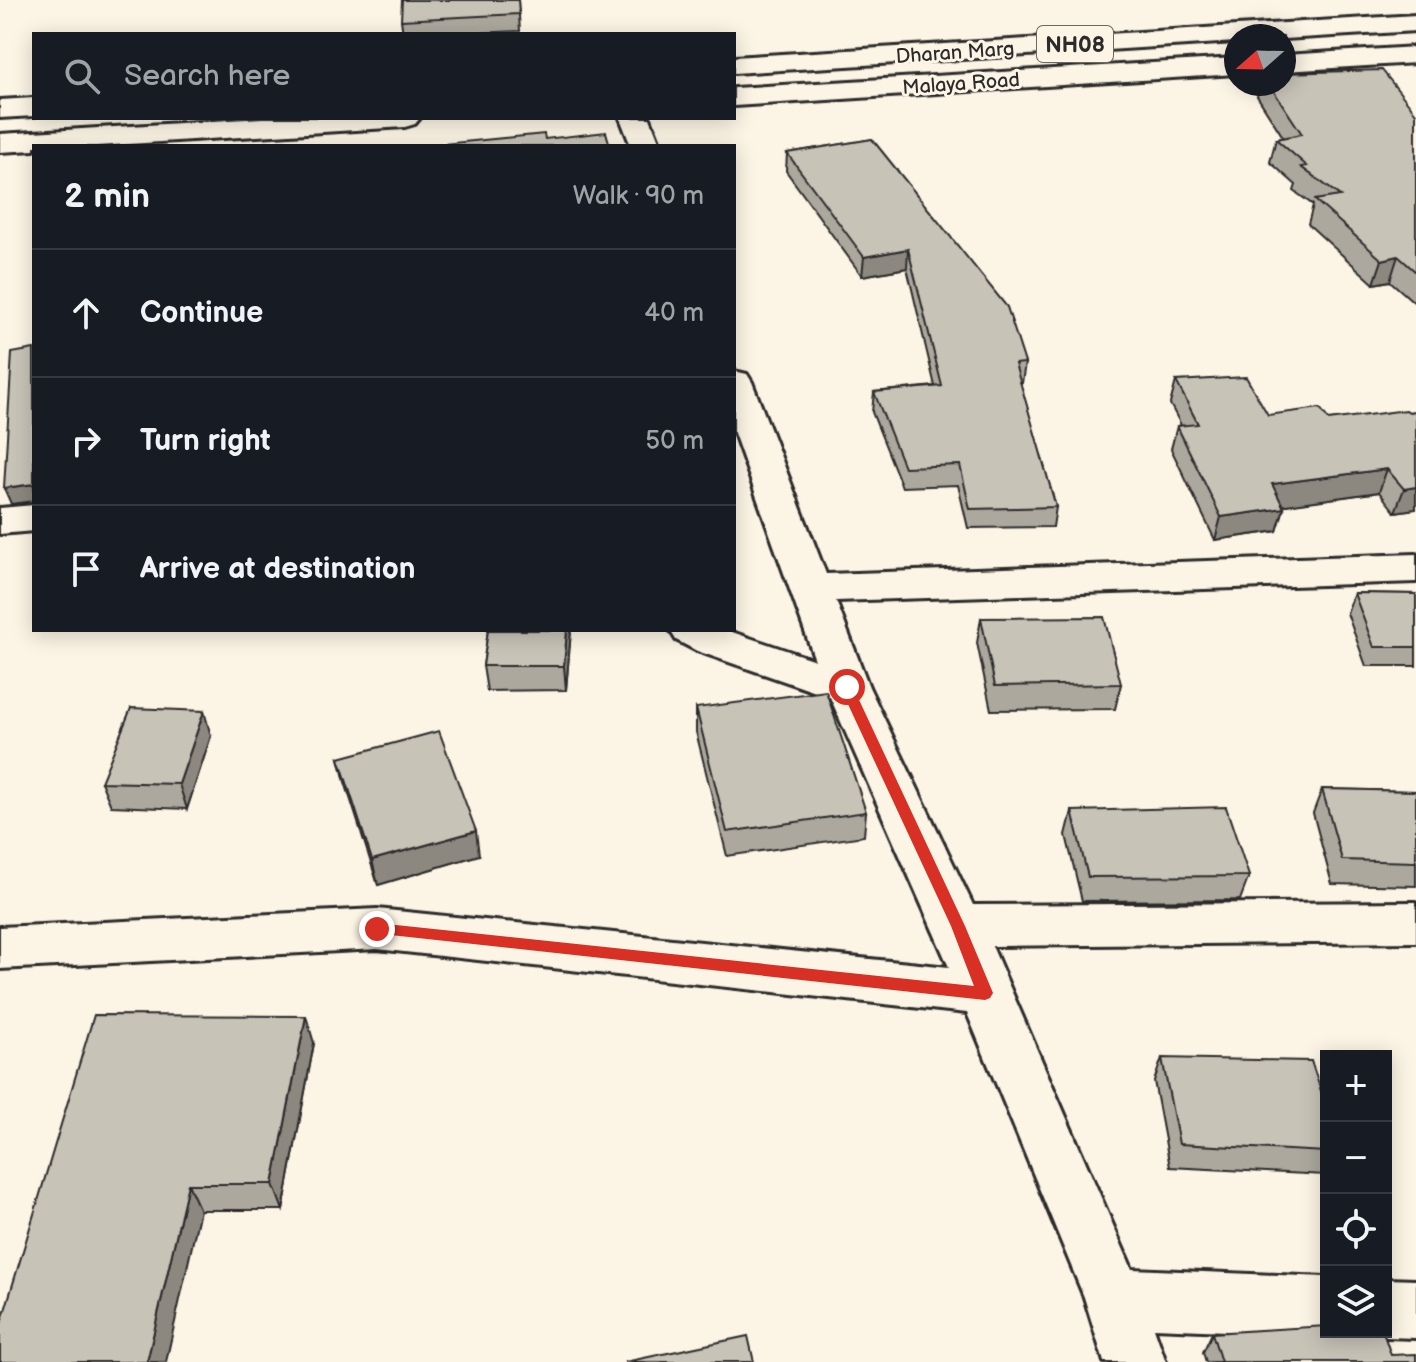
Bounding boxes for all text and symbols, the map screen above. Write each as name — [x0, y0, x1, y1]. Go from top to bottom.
north arrow — [1224, 24, 1296, 96]
road number: NH08 — [1037, 26, 1113, 62]
search box — [32, 32, 736, 120]
street label: Dharan Marg — [895, 37, 1015, 69]
icon: search — [60, 54, 104, 98]
text: Search here — [124, 58, 290, 94]
street label: Malaya Road — [901, 68, 1021, 100]
text: 2 min — [64, 176, 150, 217]
text: Walk · 90 m — [573, 181, 704, 212]
icon: ahead — [64, 291, 108, 335]
text: Continue — [140, 295, 263, 331]
text: 40 m — [644, 298, 704, 329]
icon: right — [64, 419, 108, 463]
text: Turn right — [140, 423, 271, 459]
text: 50 m — [645, 426, 704, 457]
icon: arrive — [64, 547, 108, 591]
text: Arrive at destination — [140, 551, 416, 587]
route start — [829, 669, 865, 705]
route end — [359, 911, 395, 947]
map controls — [1320, 1050, 1392, 1338]
button: + — [1320, 1050, 1392, 1122]
button: − — [1320, 1122, 1392, 1194]
button: locate — [1320, 1194, 1392, 1266]
button: layers — [1320, 1266, 1392, 1338]

